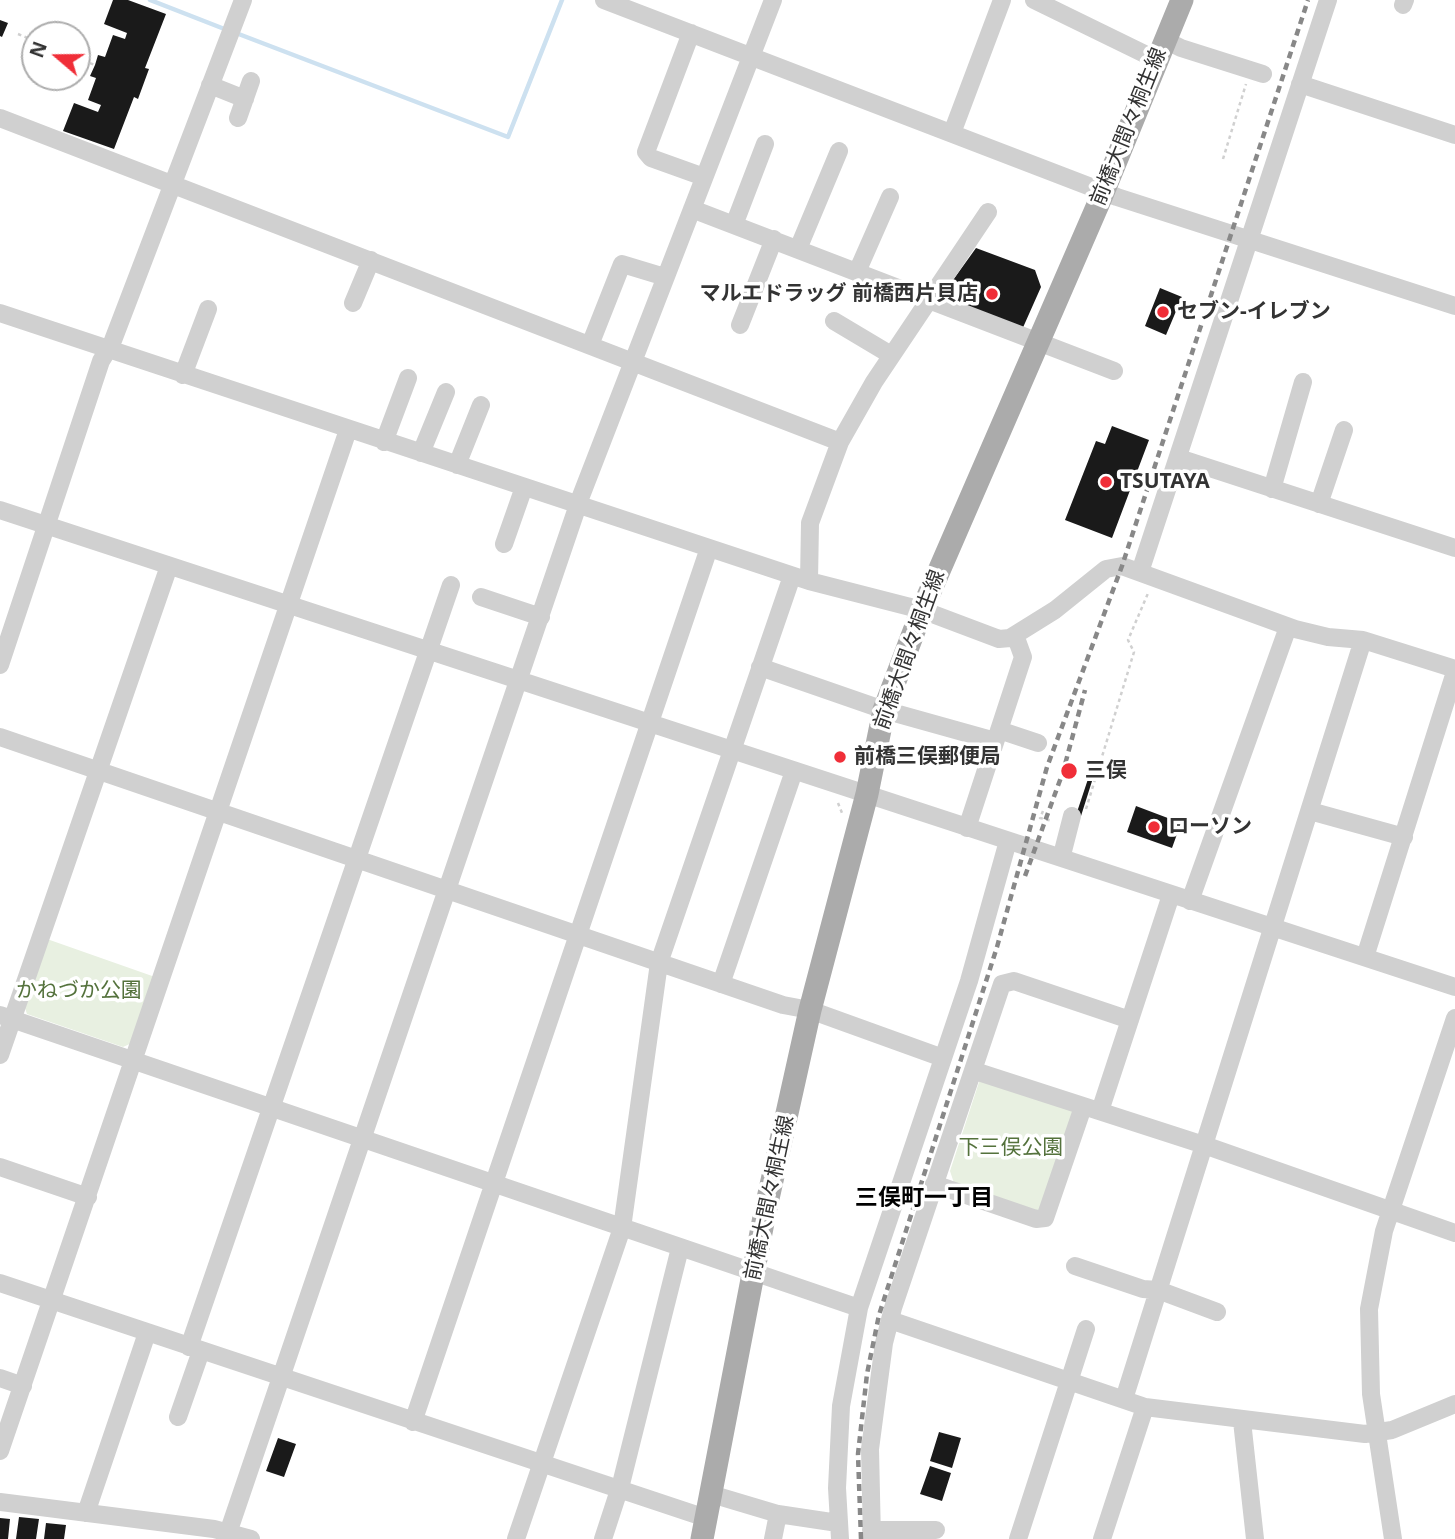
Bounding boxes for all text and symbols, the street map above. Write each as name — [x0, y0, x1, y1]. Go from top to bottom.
north arrow — [21, 21, 91, 91]
text: N — [23, 38, 53, 61]
street label: 前橋大間々桐生線 — [1086, 44, 1172, 210]
place label: マルエドラッグ 前橋西片貝店 — [700, 281, 978, 307]
marker: マルエドラッグ 前橋西片貝店 — [984, 286, 1000, 302]
place label: セブン-イレブン — [1177, 299, 1331, 325]
marker: セブン-イレブン — [1155, 304, 1171, 320]
place label: TSUTAYA — [1120, 469, 1210, 495]
marker: TSUTAYA — [1098, 474, 1114, 490]
street label: 前橋大間々桐生線 — [869, 567, 951, 733]
place label: 前橋三俣郵便局 — [854, 744, 1001, 770]
marker: 前橋三俣郵便局 — [832, 749, 848, 765]
place label: 三俣 — [1085, 758, 1127, 784]
marker: 三俣 — [1059, 761, 1079, 781]
place label: ローソン — [1168, 814, 1252, 840]
marker: ローソン — [1146, 819, 1162, 835]
park label: かねづか公園 — [16, 978, 142, 1004]
street label: 前橋大間々桐生線 — [740, 1113, 800, 1283]
park label: 下三俣公園 — [959, 1135, 1063, 1161]
district label: 三俣町一丁目 — [855, 1184, 993, 1212]

